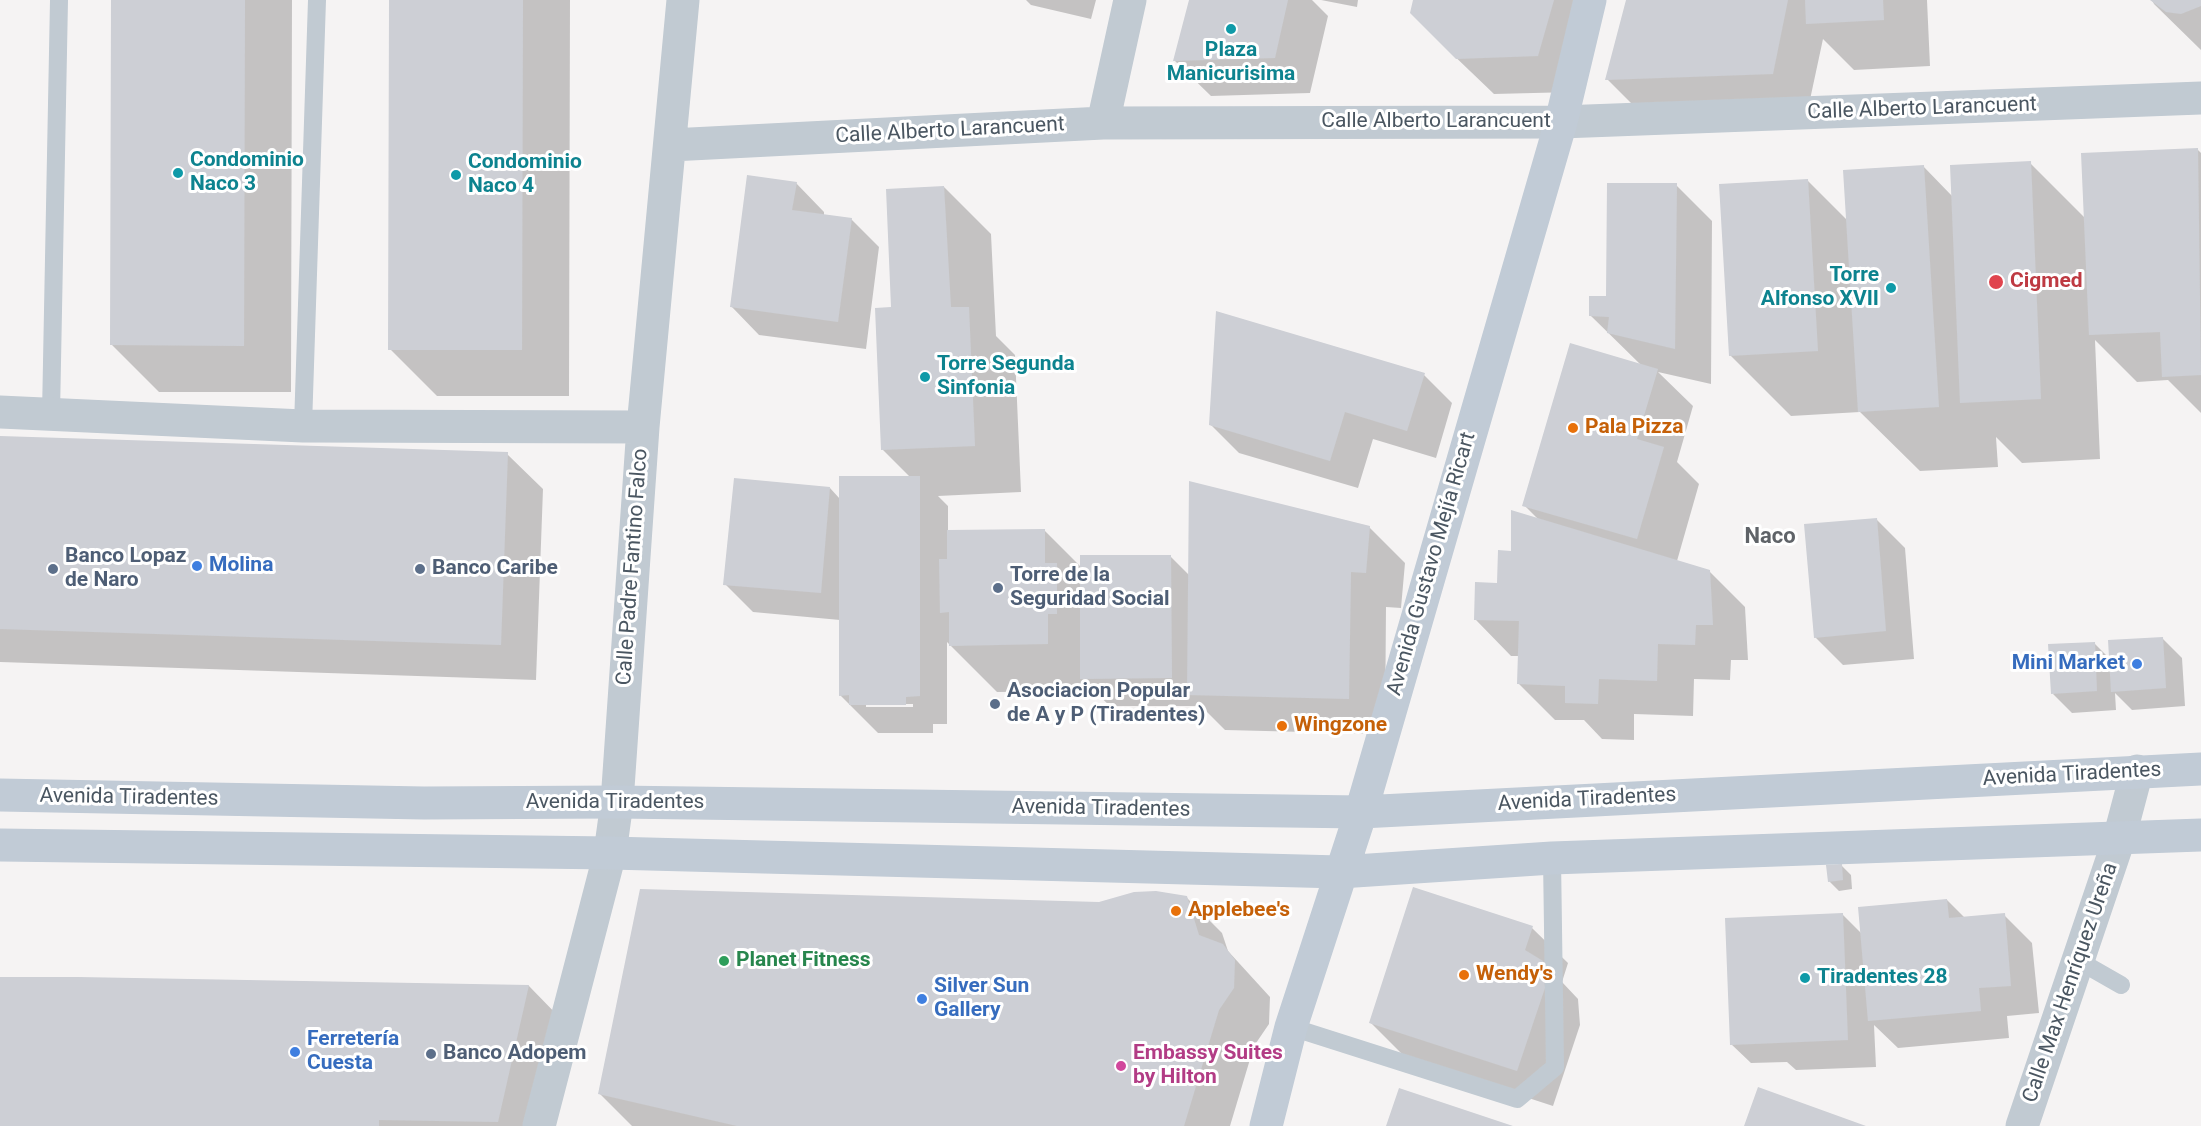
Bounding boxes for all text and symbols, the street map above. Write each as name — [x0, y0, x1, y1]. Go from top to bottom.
marker: Plaza Manicurisima — [1224, 22, 1238, 36]
place label: Plaza Manicurisima — [1167, 38, 1295, 88]
street label: Calle Alberto Larancuent — [1807, 92, 2037, 126]
street label: Calle Alberto Larancuent — [1321, 109, 1551, 135]
street label: Calle Alberto Larancuent — [835, 112, 1065, 150]
place label: Condominio Naco 3 — [190, 148, 304, 198]
place label: Condominio Naco 4 — [468, 150, 582, 200]
marker: Condominio Naco 3 — [171, 166, 185, 180]
marker: Condominio Naco 4 — [449, 168, 463, 182]
place label: Torre Alfonso XVII — [1761, 263, 1879, 313]
place label: Cigmed — [2010, 269, 2083, 295]
marker: Cigmed — [1987, 273, 2005, 291]
marker: Torre Alfonso XVII — [1884, 281, 1898, 295]
place label: Torre Segunda Sinfonia — [937, 352, 1075, 402]
marker: Torre Segunda Sinfonia — [918, 370, 932, 384]
place label: Pala Pizza — [1585, 415, 1683, 441]
marker: Pala Pizza — [1566, 421, 1580, 435]
street label: Avenida Gustavo Mejía Ricart — [1382, 429, 1482, 699]
street label: Calle Padre Fantino Falco — [612, 448, 654, 686]
district label: Naco — [1744, 524, 1796, 550]
place label: Banco Lopaz de Naro — [65, 544, 186, 594]
place label: Molina — [209, 553, 273, 579]
place label: Banco Caribe — [432, 556, 558, 582]
marker: Molina — [190, 559, 204, 573]
marker: Banco Lopaz de Naro — [46, 562, 60, 576]
marker: Banco Caribe — [413, 562, 427, 576]
place label: Torre de la Seguridad Social — [1010, 563, 1169, 613]
marker: Torre de la Seguridad Social — [991, 581, 1005, 595]
place label: Mini Market — [2012, 651, 2125, 677]
marker: Mini Market — [2130, 657, 2144, 671]
place label: Asociacion Popular de A y P (Tiradentes) — [1007, 679, 1205, 729]
marker: Asociacion Popular de A y P (Tiradentes) — [988, 697, 1002, 711]
place label: Wingzone — [1294, 713, 1387, 739]
marker: Wingzone — [1275, 719, 1289, 733]
street label: Avenida Tiradentes — [1982, 758, 2162, 792]
street label: Avenida Tiradentes — [1497, 783, 1677, 817]
street label: Avenida Tiradentes — [39, 784, 219, 812]
street label: Avenida Tiradentes — [526, 790, 704, 816]
street label: Avenida Tiradentes — [1011, 795, 1191, 823]
street label: Calle Max Henríquez Ureña — [2018, 860, 2124, 1106]
place label: Applebee's — [1188, 898, 1290, 924]
marker: Applebee's — [1169, 904, 1183, 918]
place label: Planet Fitness — [736, 948, 871, 974]
marker: Planet Fitness — [717, 954, 731, 968]
place label: Wendy's — [1476, 962, 1553, 988]
place label: Tiradentes 28 — [1817, 965, 1948, 991]
marker: Wendy's — [1457, 968, 1471, 982]
marker: Tiradentes 28 — [1798, 971, 1812, 985]
place label: Silver Sun Gallery — [934, 974, 1029, 1024]
marker: Silver Sun Gallery — [915, 992, 929, 1006]
place label: Ferretería Cuesta — [307, 1027, 399, 1077]
place label: Banco Adopem — [443, 1041, 587, 1067]
place label: Embassy Suites by Hilton — [1133, 1041, 1283, 1091]
marker: Ferretería Cuesta — [288, 1045, 302, 1059]
marker: Banco Adopem — [424, 1047, 438, 1061]
marker: Embassy Suites by Hilton — [1114, 1059, 1128, 1073]

